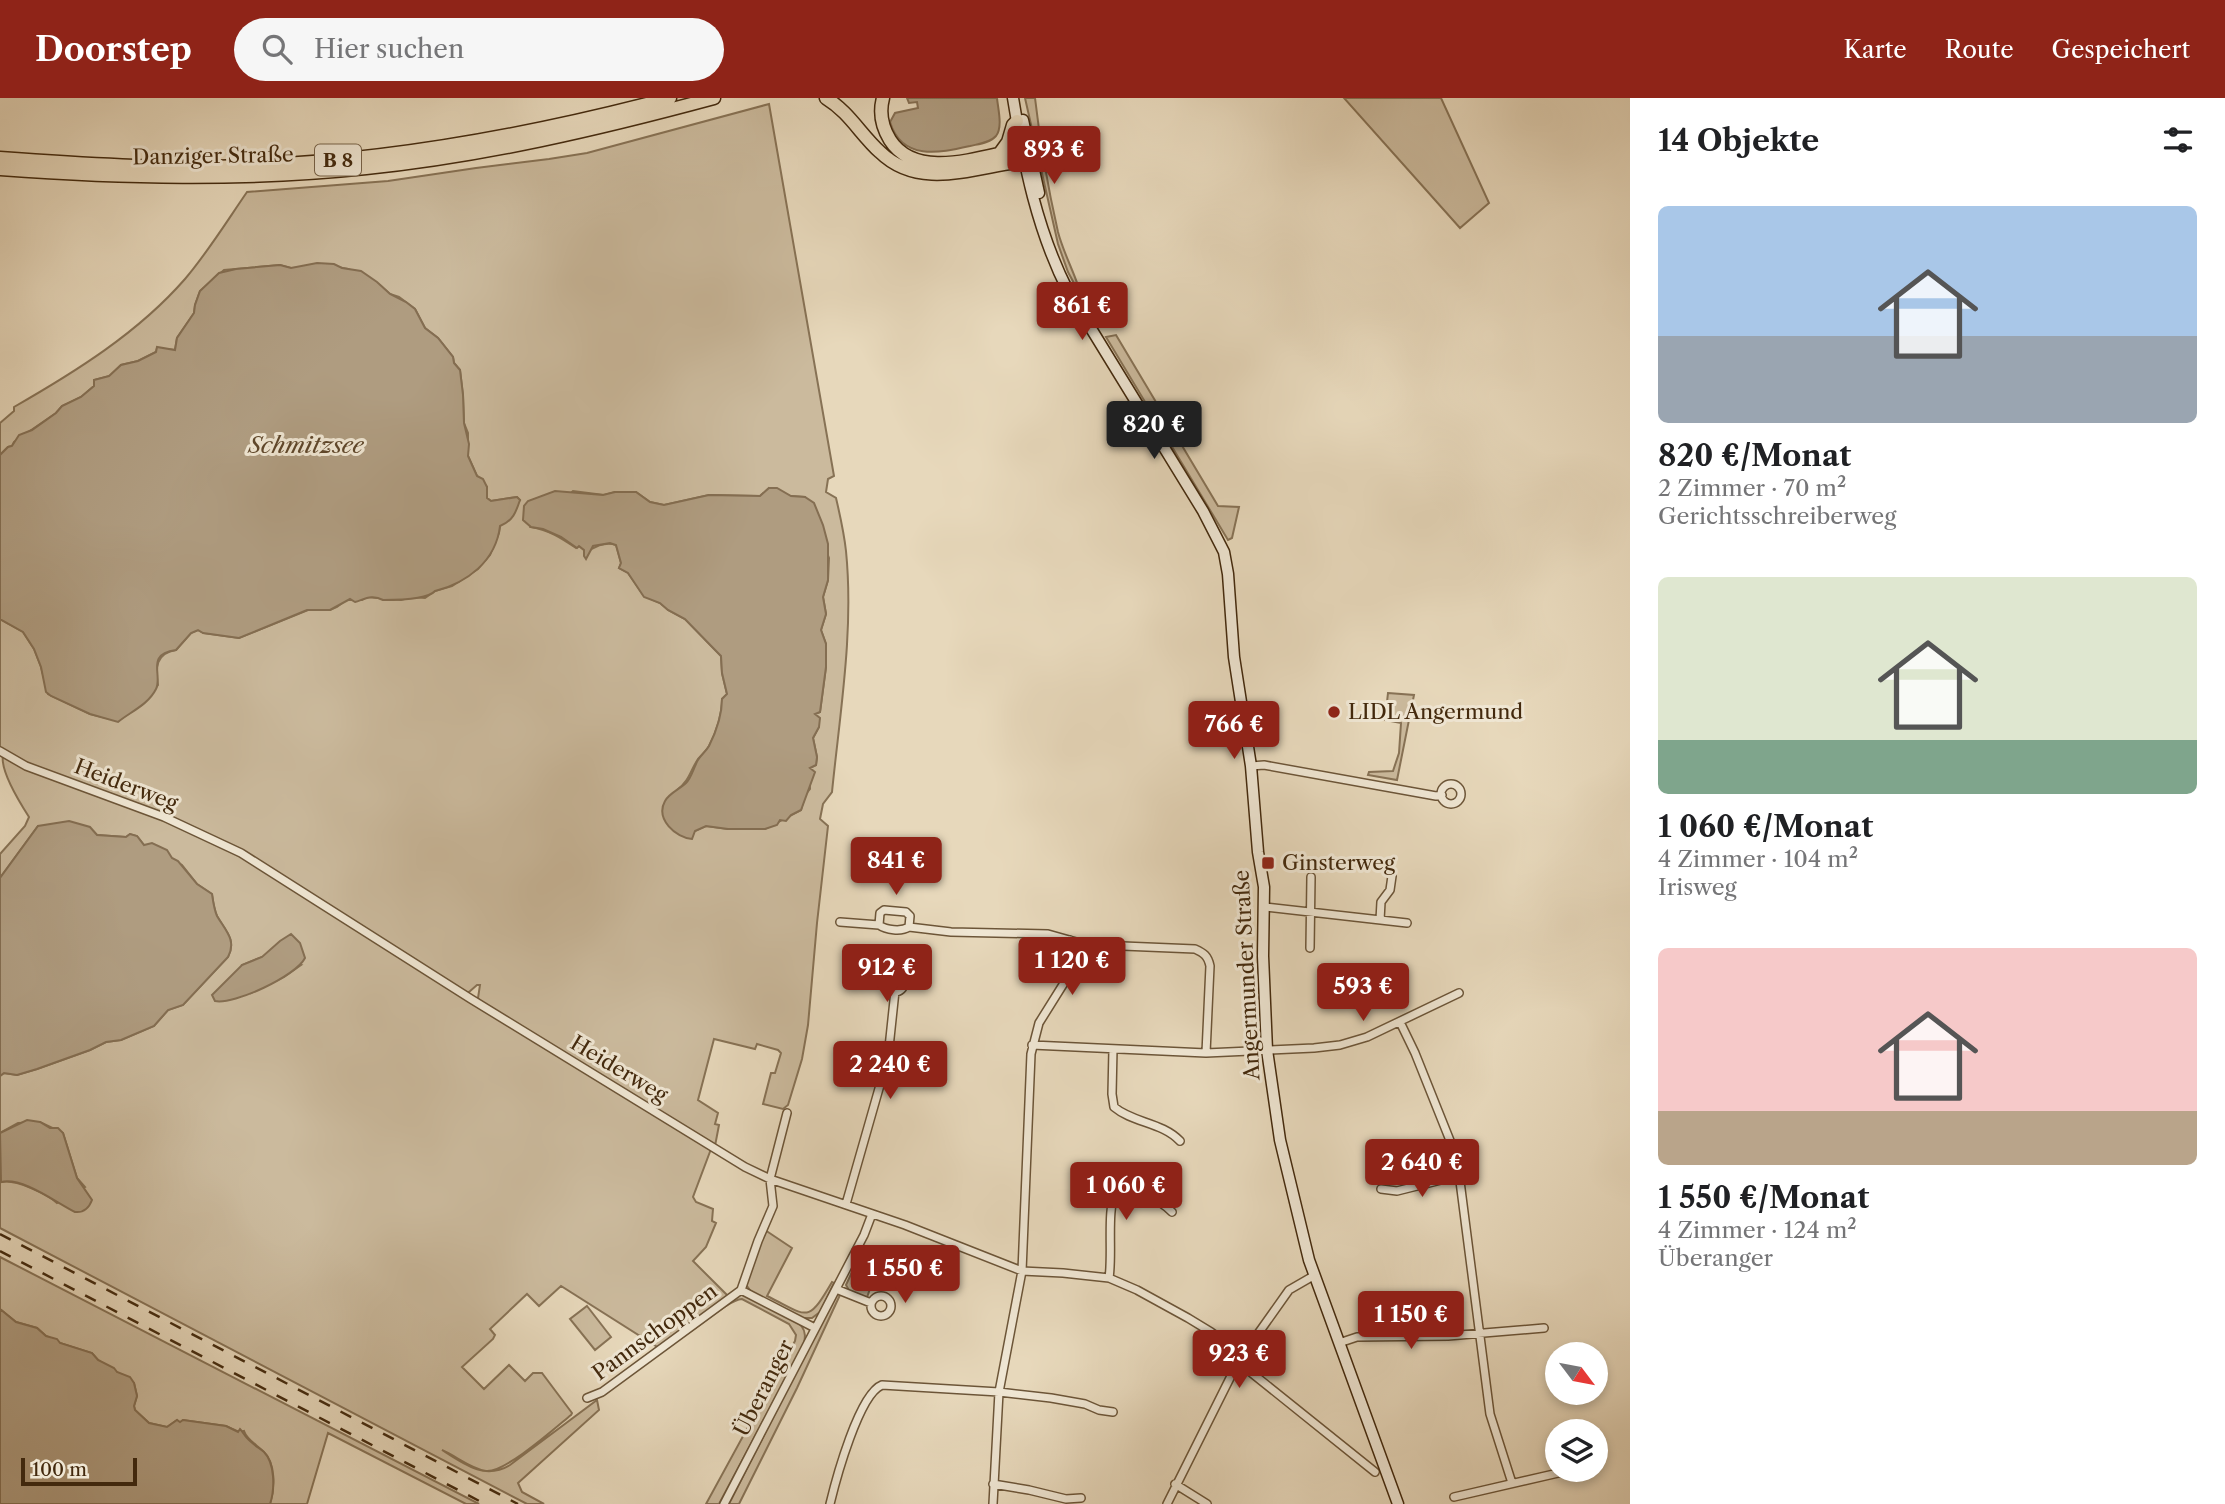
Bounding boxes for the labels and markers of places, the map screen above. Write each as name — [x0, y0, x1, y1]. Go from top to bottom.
pin: 893 € — [1005, 126, 1103, 186]
pin: 861 € — [1033, 282, 1131, 342]
pin: 820 € — [1105, 402, 1203, 461]
place label: LIDL Angermund — [1348, 699, 1523, 724]
pin: 766 € — [1185, 702, 1283, 761]
marker: LIDL Angermund — [1326, 704, 1342, 720]
pin: 841 € — [847, 838, 945, 897]
place label: Ginsterweg — [1282, 850, 1396, 875]
marker: Ginsterweg — [1260, 855, 1276, 871]
pin: 1 120 € — [1007, 937, 1137, 997]
pin: 912 € — [838, 944, 936, 1004]
pin: 593 € — [1314, 964, 1412, 1023]
pin: 2 240 € — [825, 1042, 955, 1101]
pin: 2 640 € — [1357, 1140, 1487, 1199]
pin: 1 060 € — [1061, 1162, 1191, 1222]
pin: 1 550 € — [840, 1246, 970, 1305]
pin: 1 150 € — [1346, 1292, 1476, 1351]
pin: 923 € — [1190, 1330, 1288, 1390]

